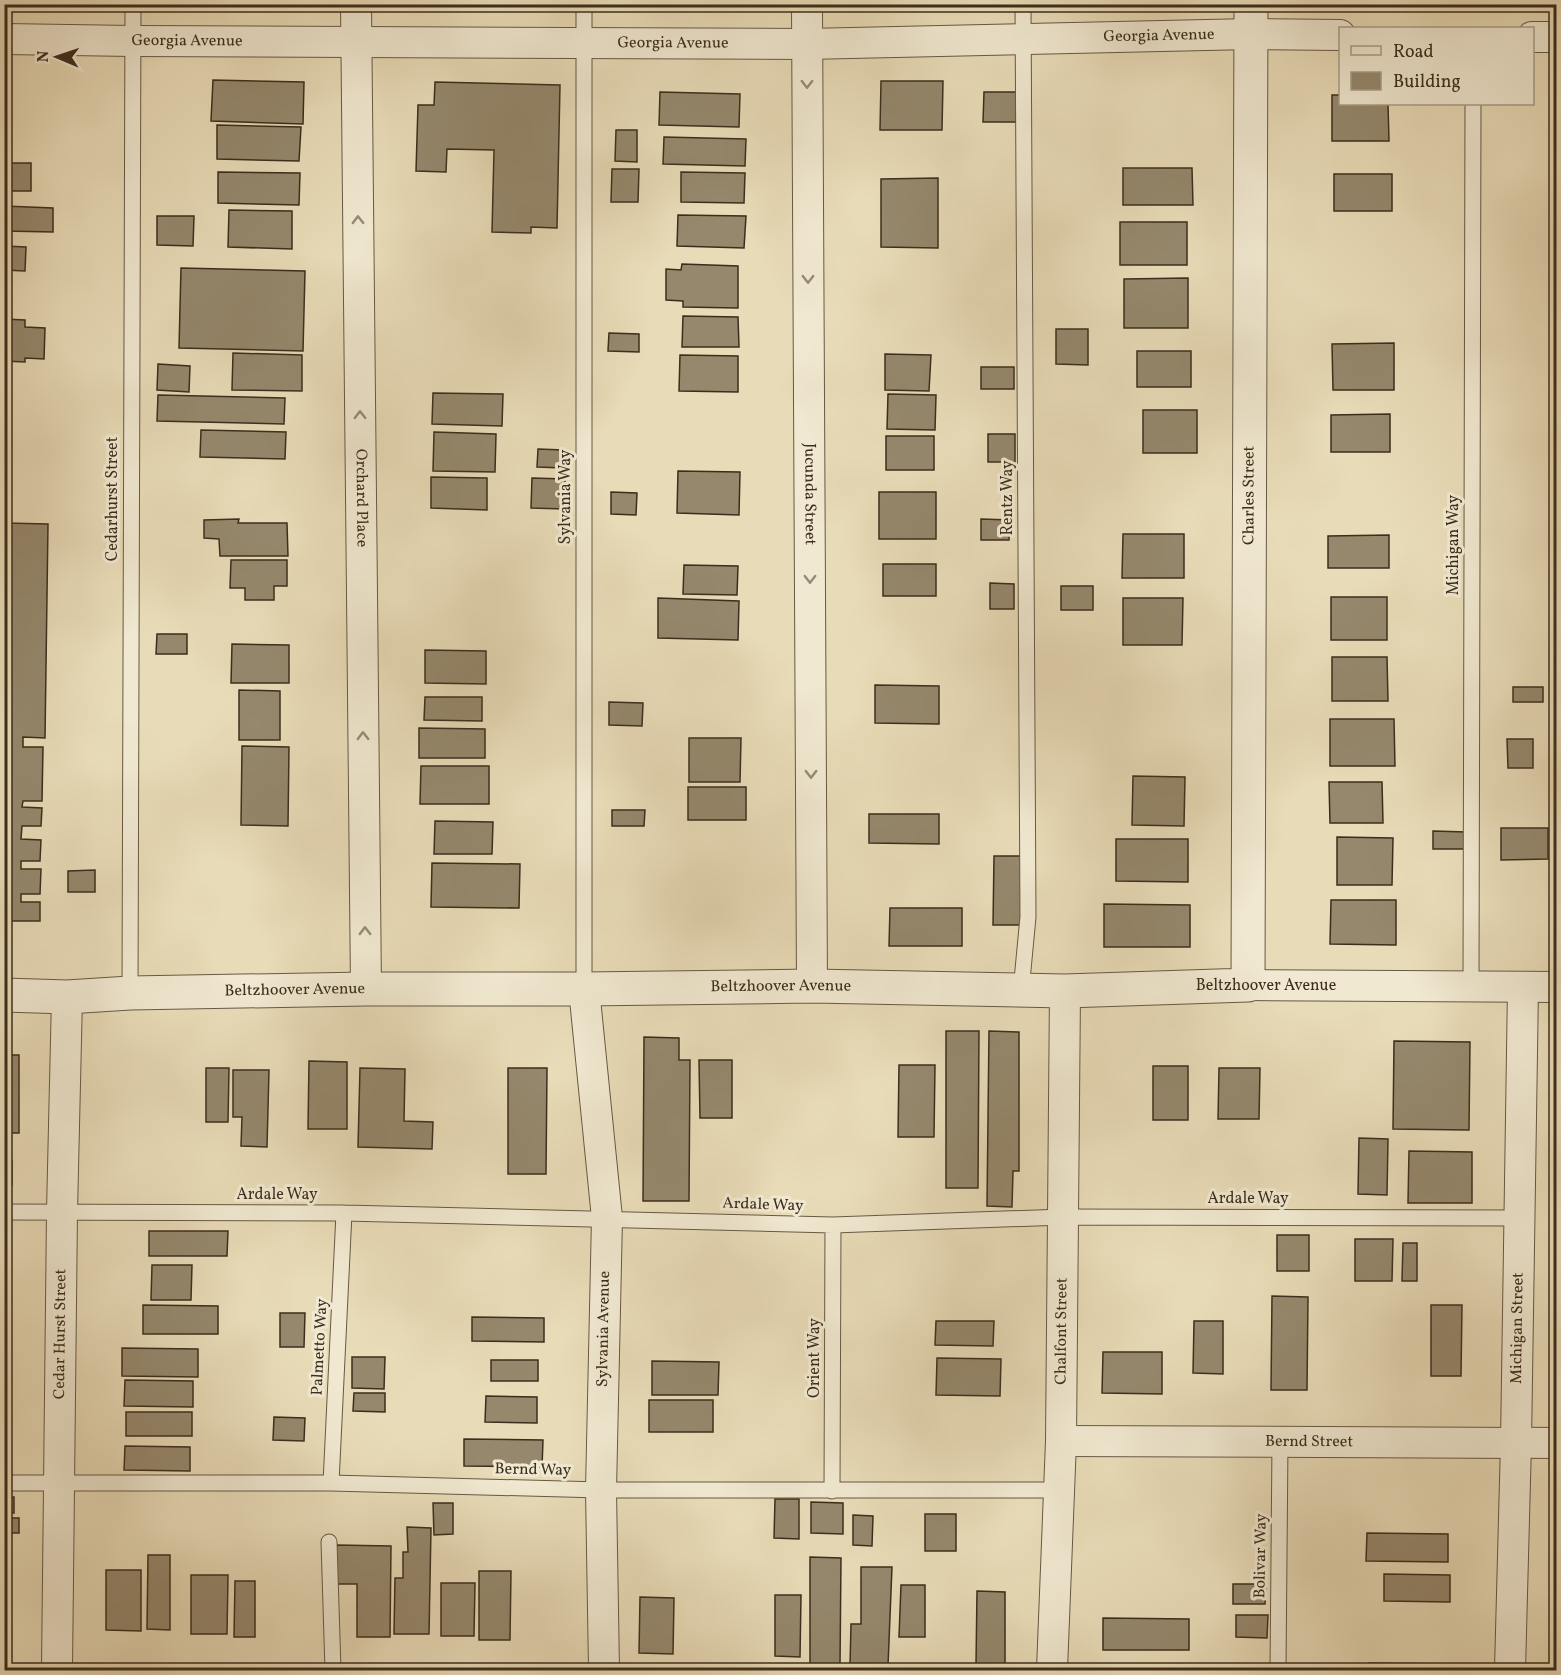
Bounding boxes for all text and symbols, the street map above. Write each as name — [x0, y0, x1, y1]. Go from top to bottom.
street label: Georgia Avenue — [1103, 24, 1215, 48]
north arrow — [27, 27, 87, 87]
legend — [1339, 27, 1534, 105]
street label: Georgia Avenue — [131, 30, 243, 52]
street label: Georgia Avenue — [617, 32, 729, 55]
text: Road — [1393, 40, 1434, 65]
text: N — [33, 50, 55, 63]
text: Building — [1393, 70, 1461, 95]
one-way arrow — [801, 79, 813, 88]
one-way arrow — [352, 215, 364, 224]
one-way arrow — [802, 274, 814, 283]
one-way arrow — [354, 410, 366, 419]
street label: Cedarhurst Street — [102, 436, 124, 561]
street label: Jucunda Street — [798, 443, 821, 546]
street label: Charles Street — [1238, 445, 1261, 545]
street label: Orchard Place — [350, 449, 373, 547]
street label: Sylvania Way — [555, 449, 577, 544]
street label: Rentz Way — [997, 460, 1019, 536]
street label: Michigan Way — [1443, 495, 1465, 595]
one-way arrow — [804, 574, 816, 583]
one-way arrow — [357, 731, 370, 740]
one-way arrow — [805, 769, 817, 778]
one-way arrow — [359, 926, 372, 935]
street label: Beltzhoover Avenue — [710, 975, 851, 998]
street label: Beltzhoover Avenue — [1196, 975, 1336, 997]
street label: Beltzhoover Avenue — [224, 978, 365, 1002]
street label: Ardale Way — [236, 1184, 318, 1206]
street label: Ardale Way — [1207, 1188, 1289, 1210]
street label: Ardale Way — [722, 1193, 804, 1217]
street label: Cedar Hurst Street — [49, 1268, 72, 1399]
street label: Sylvania Avenue — [592, 1271, 616, 1387]
street label: Michigan Street — [1506, 1272, 1530, 1384]
street label: Chalfont Street — [1051, 1277, 1073, 1385]
street label: Palmetto Way — [306, 1298, 334, 1396]
street label: Orient Way — [804, 1318, 826, 1398]
street label: Bernd Street — [1265, 1431, 1353, 1453]
street label: Bernd Way — [495, 1458, 572, 1482]
street label: Bolivar Way — [1249, 1513, 1273, 1599]

